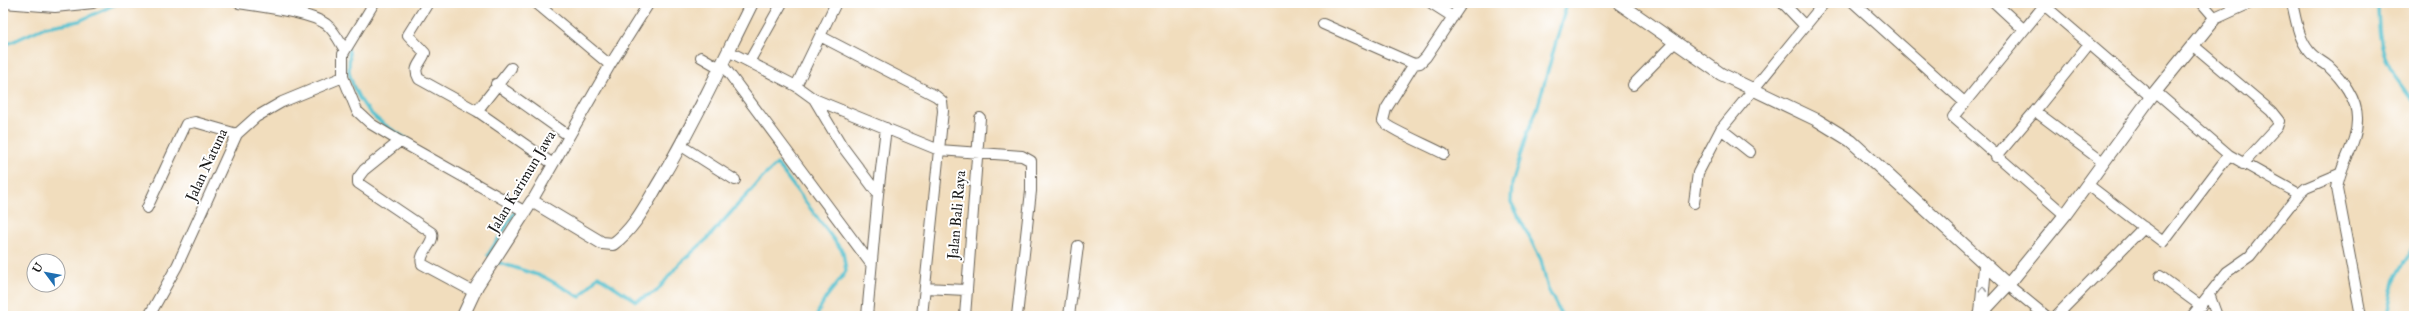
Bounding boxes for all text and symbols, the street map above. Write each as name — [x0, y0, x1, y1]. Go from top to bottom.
street label: Jalan Natuna — [181, 125, 233, 206]
street label: Jalan Karimun Jawa — [483, 127, 561, 238]
street label: Jalan Bali Raya — [944, 169, 971, 261]
north arrow — [26, 253, 66, 293]
text: U — [30, 260, 46, 275]
one-way arrow — [1978, 286, 1987, 292]

